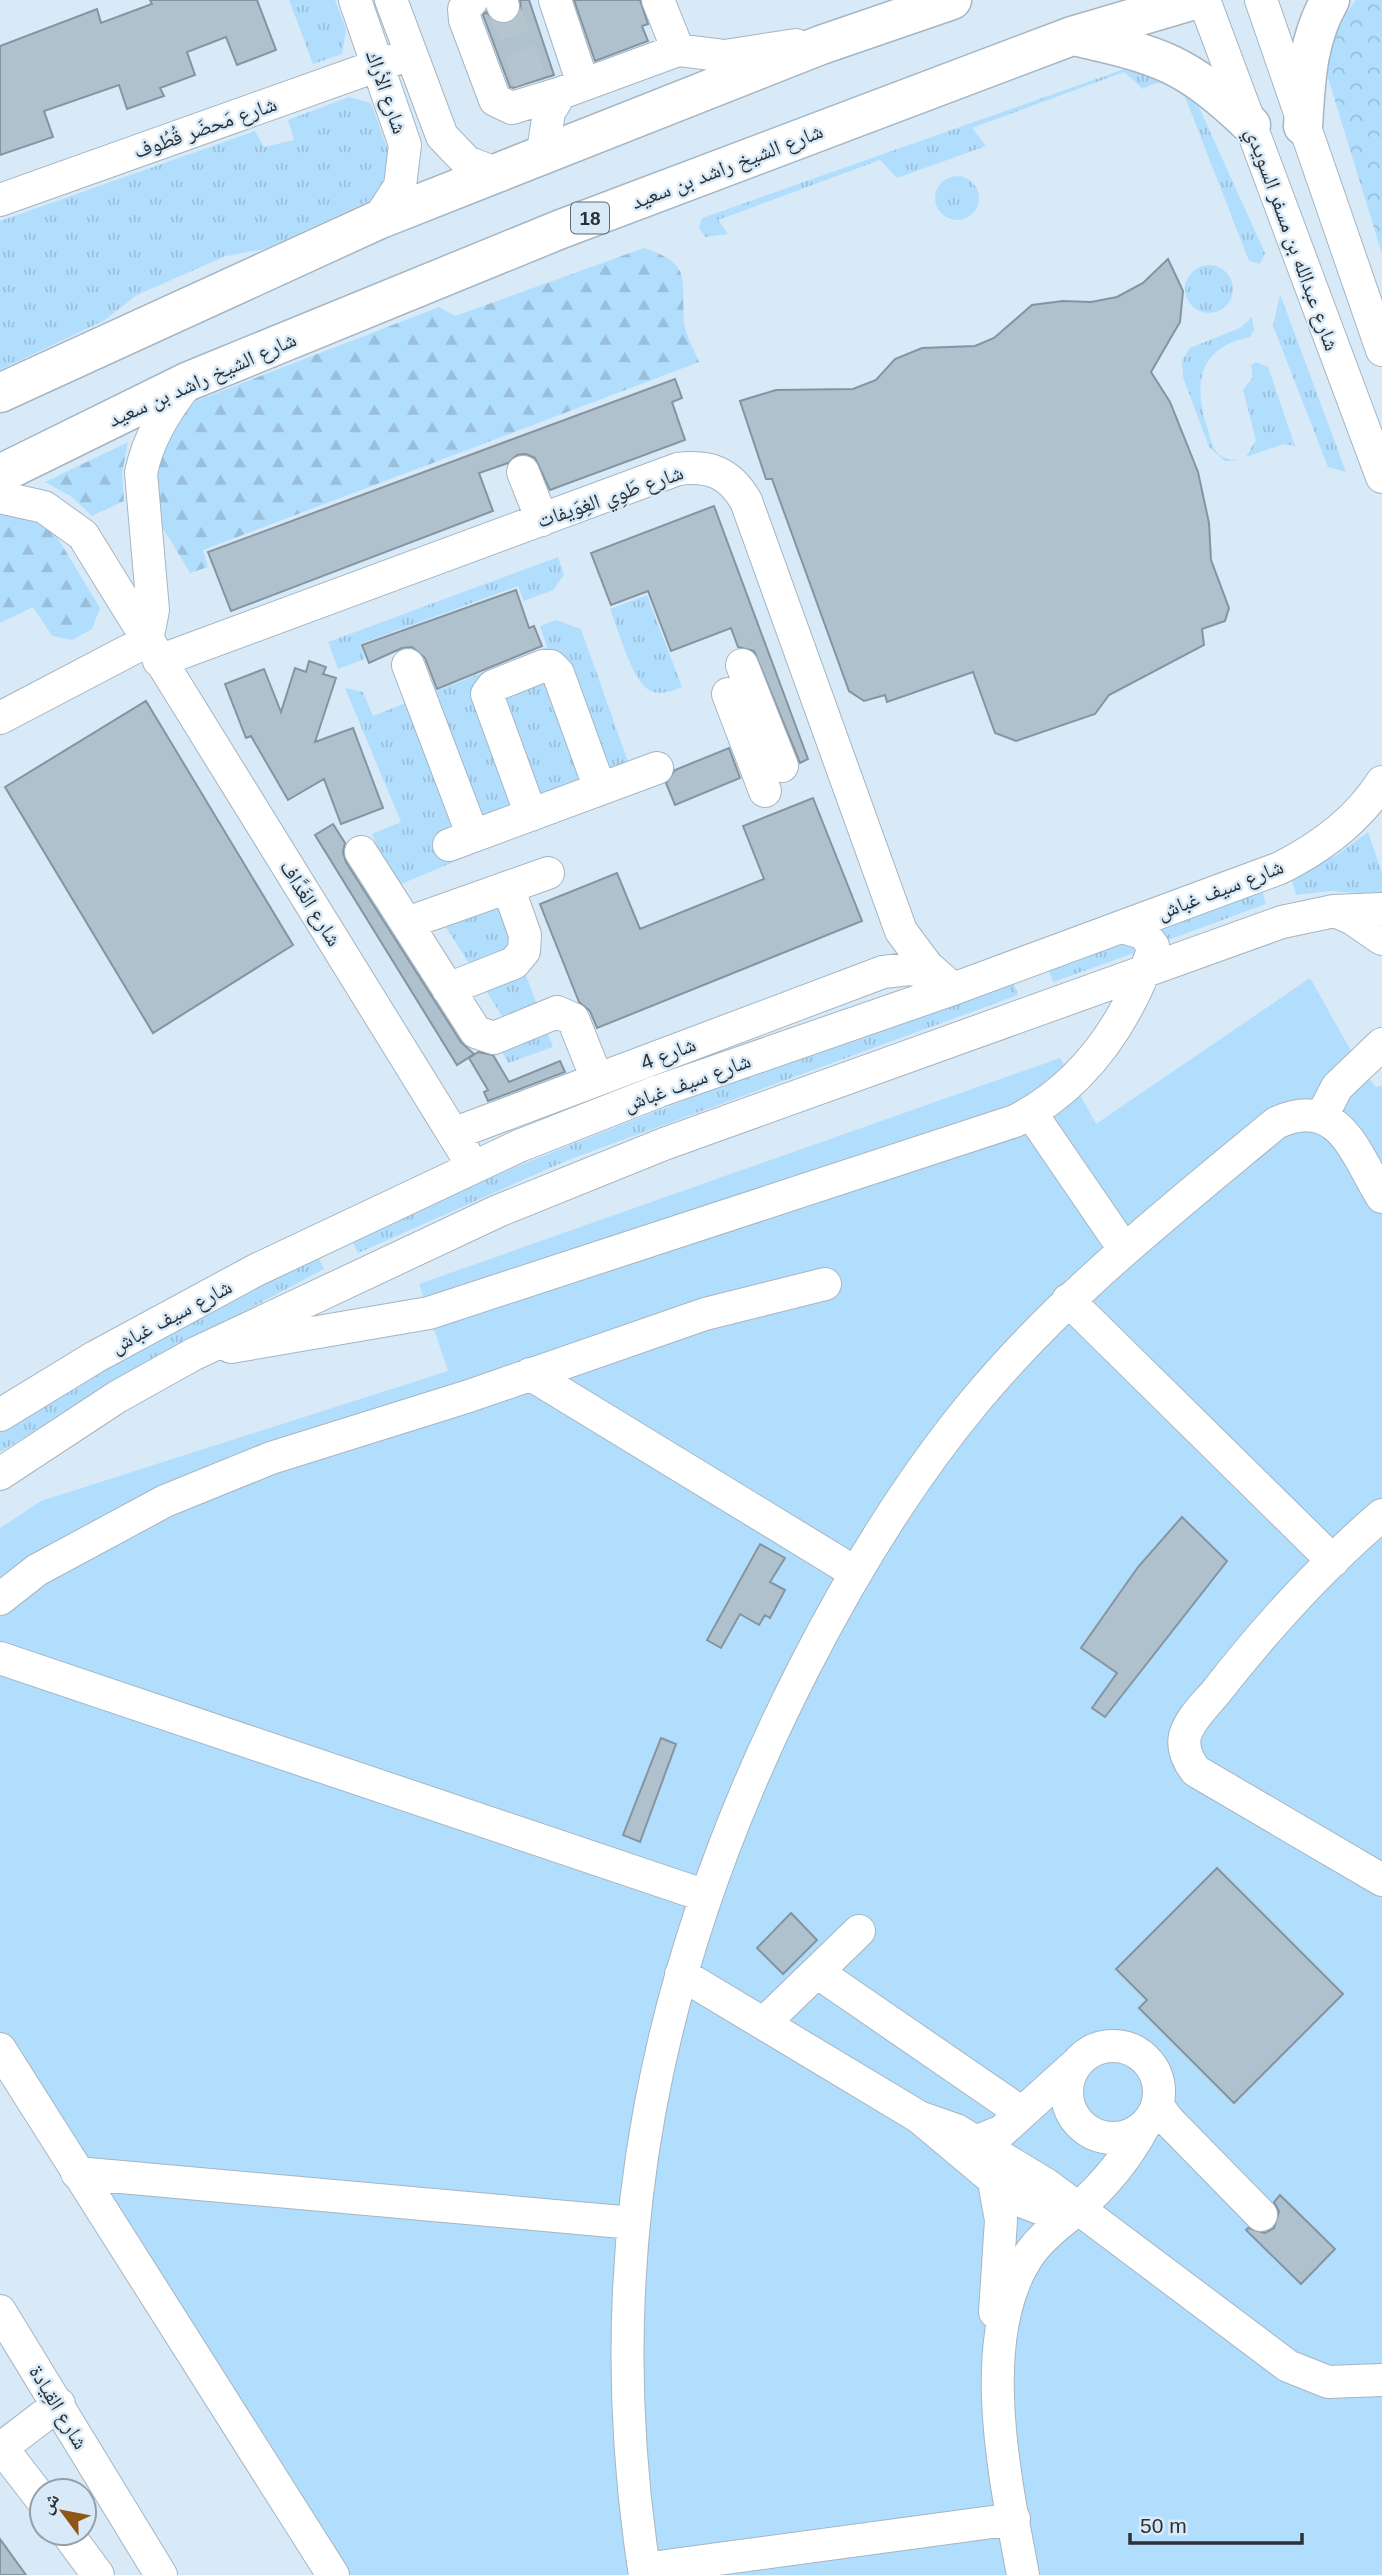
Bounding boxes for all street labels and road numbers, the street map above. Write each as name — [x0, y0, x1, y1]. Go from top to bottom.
street label: شارع الأراك — [360, 47, 412, 137]
street label: شارع مَحضَر قُطُوف — [130, 92, 280, 164]
street label: شارع الشيخ راشد بن سعيد — [628, 119, 827, 215]
street label: شارع عبدالله بن مسفر السويدي — [1237, 124, 1344, 355]
road number: 18 — [571, 202, 609, 233]
street label: شارع الشيخ راشد بن سعيد — [105, 327, 300, 433]
street label: شارع طَوِي الغِوَيفات — [534, 460, 688, 537]
street label: شارع سيف غباش — [1154, 854, 1287, 926]
street label: شارع الغَدَّاف — [274, 856, 346, 951]
street label: شارع 4 — [637, 1032, 700, 1076]
street label: شارع سيف غباش — [620, 1048, 754, 1118]
street label: شارع سيف غباش — [107, 1275, 236, 1359]
street label: شارع القِيادة — [23, 2361, 93, 2454]

